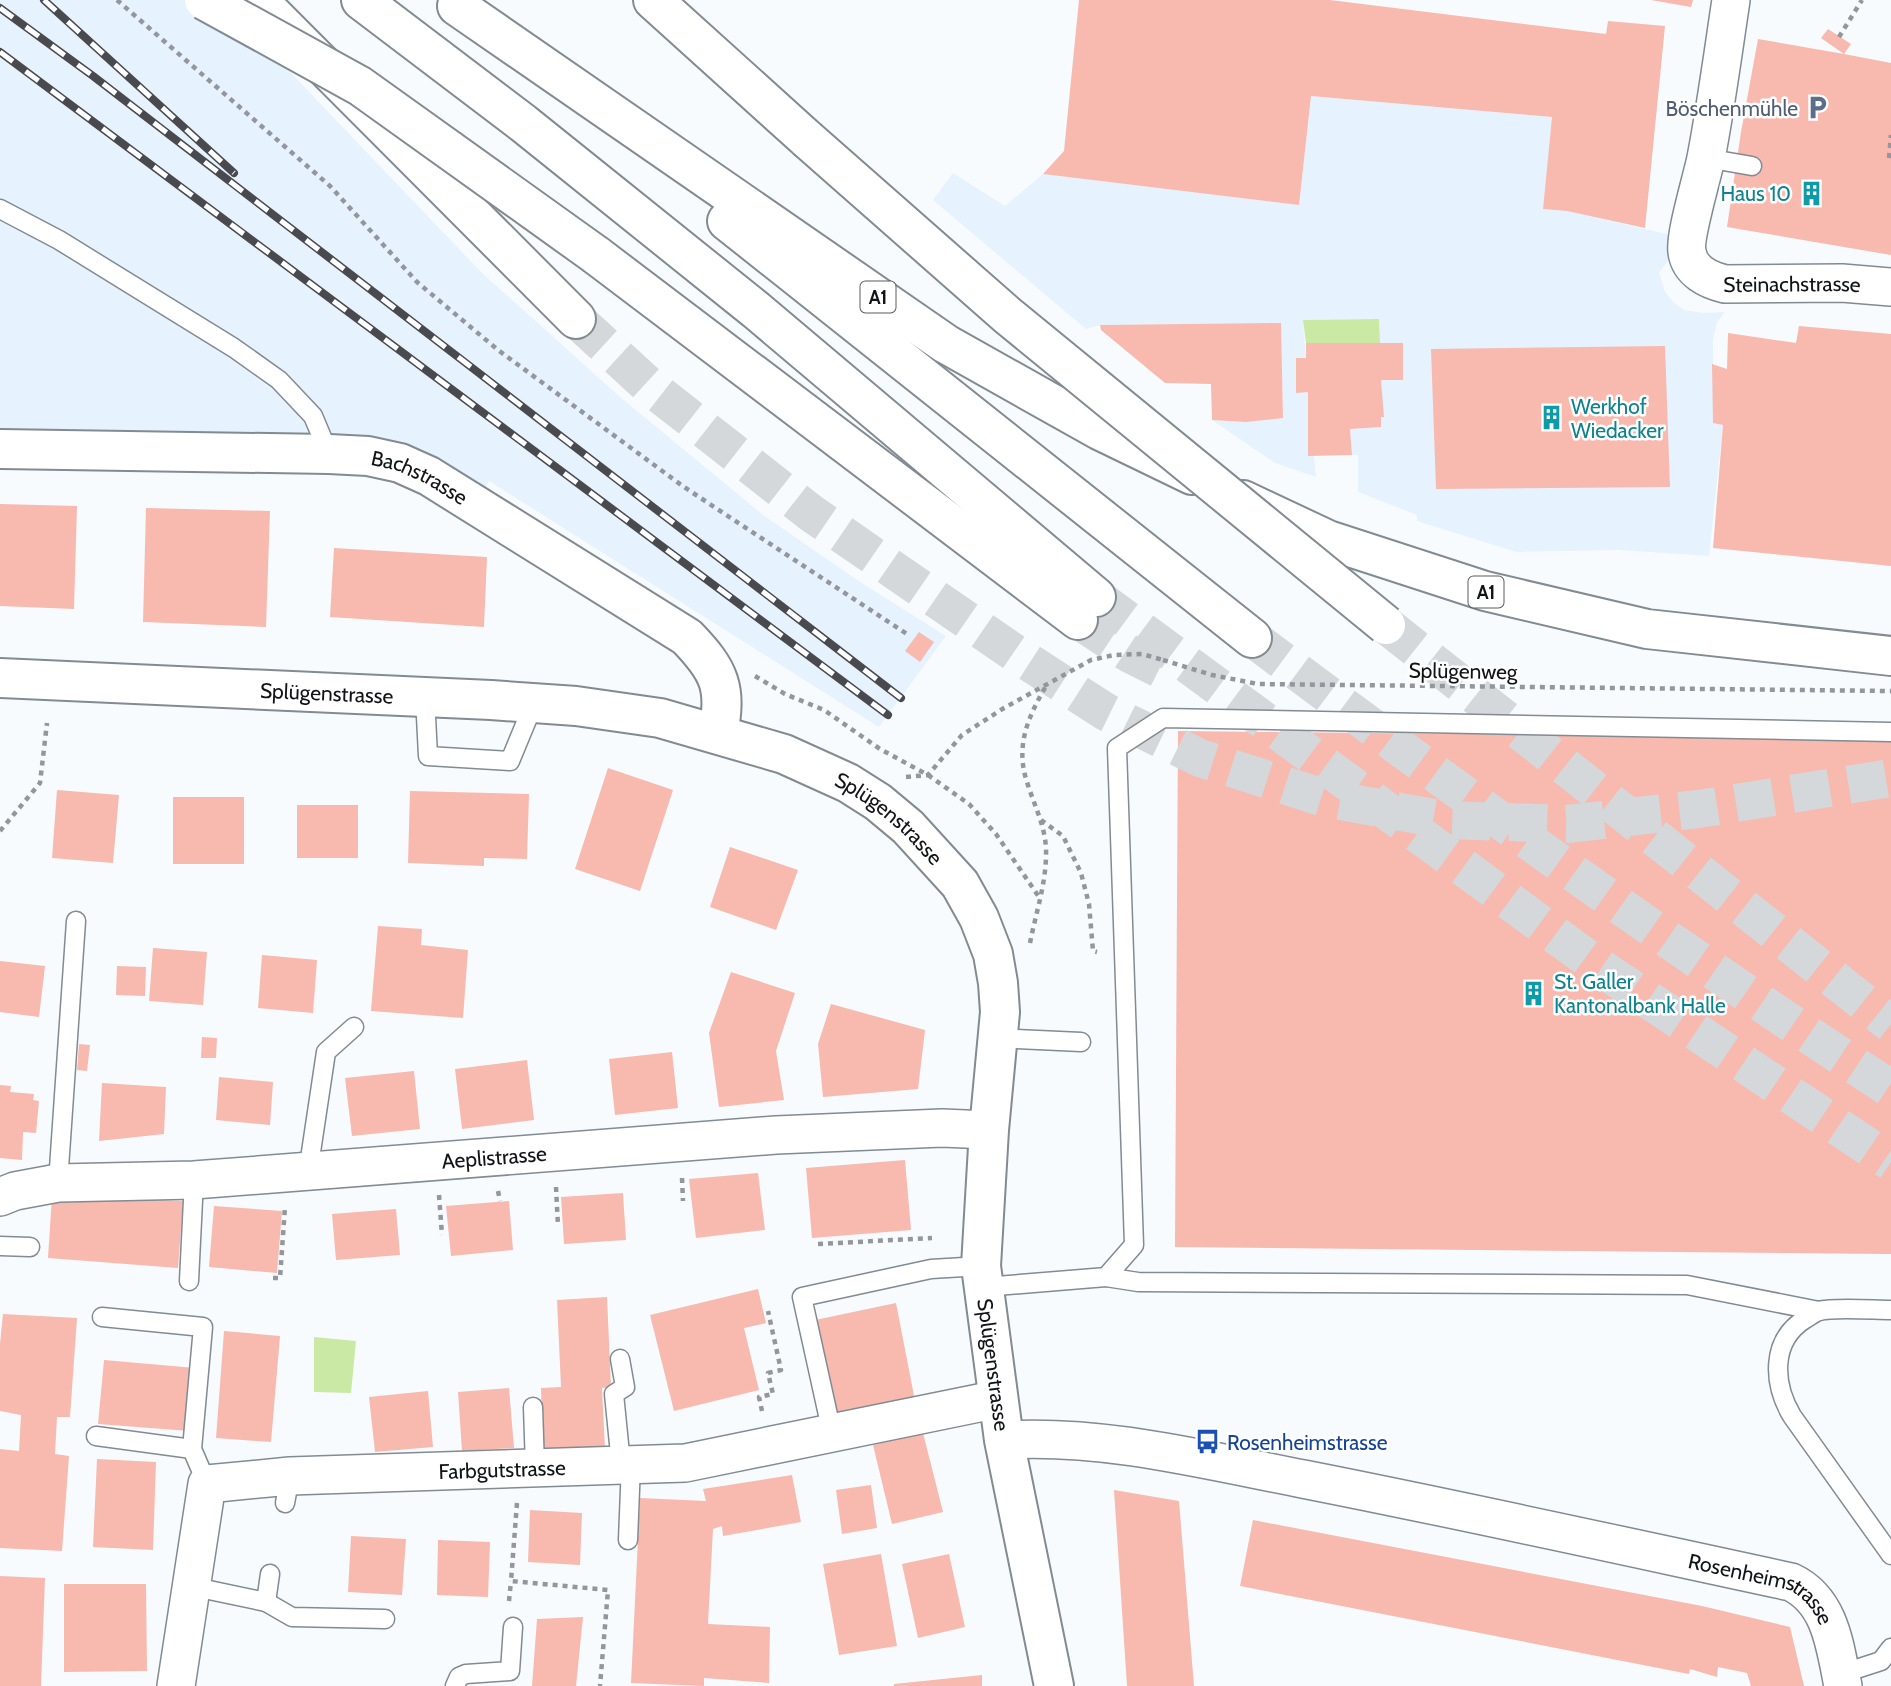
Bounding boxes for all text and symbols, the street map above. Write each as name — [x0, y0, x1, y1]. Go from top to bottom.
parking icon: Böschenmühle — [1804, 94, 1832, 122]
place label: Böschenmühle — [1665, 96, 1798, 121]
building icon: Haus 10 — [1797, 179, 1825, 207]
place label: Haus 10 — [1720, 181, 1791, 206]
street label: Steinachstrasse — [1723, 270, 1862, 297]
road number: A1 — [860, 282, 896, 312]
place label: Werkhof Wiedacker — [1571, 394, 1664, 443]
building icon: Werkhof Wiedacker — [1537, 404, 1565, 432]
street label: Bachstrasse — [369, 445, 473, 510]
road number: A1 — [1468, 576, 1504, 608]
street label: Splügenweg — [1408, 658, 1518, 684]
street label: Splügenstrasse — [259, 677, 394, 708]
street label: Splügenstrasse — [831, 766, 949, 870]
place label: St. Galler Kantonalbank Halle — [1554, 969, 1726, 1018]
building icon: St. Galler Kantonalbank Halle — [1520, 979, 1548, 1007]
street label: Aeplistrasse — [441, 1140, 548, 1173]
street label: Splügenstrasse — [973, 1297, 1015, 1433]
bus stop icon: Rosenheimstrasse — [1193, 1428, 1221, 1456]
place label: Rosenheimstrasse — [1227, 1430, 1388, 1455]
street label: Farbgutstrasse — [438, 1454, 566, 1484]
street label: Rosenheimstrasse — [1686, 1548, 1839, 1628]

